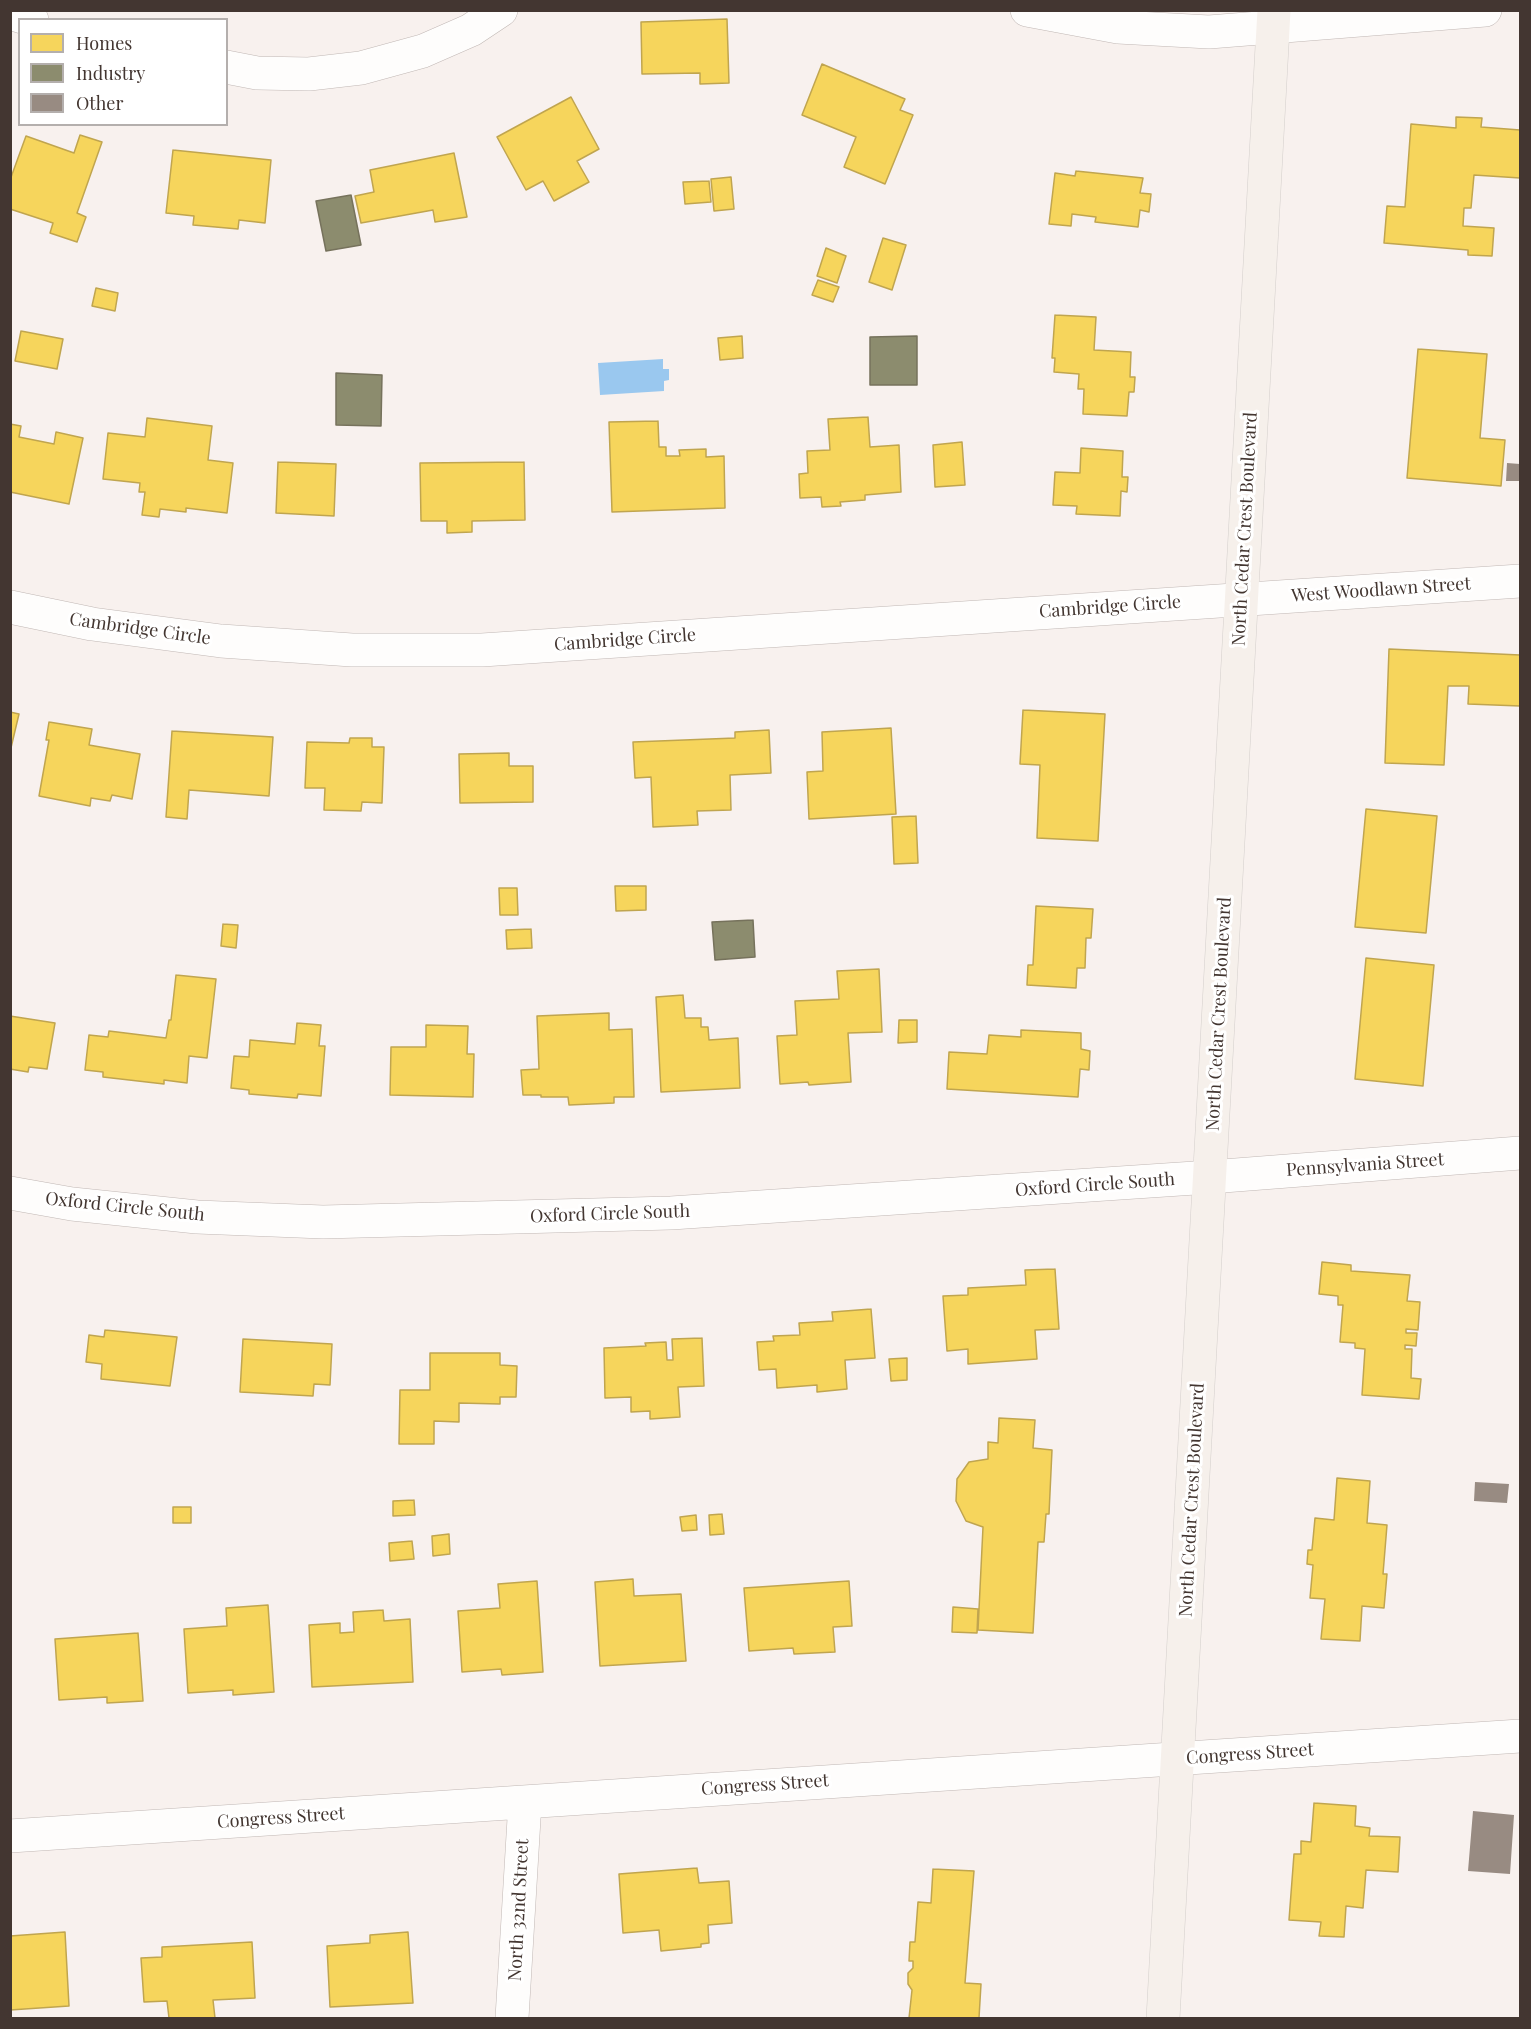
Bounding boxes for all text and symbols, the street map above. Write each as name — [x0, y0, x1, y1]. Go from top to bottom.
legend — [18, 18, 228, 126]
text: Homes — [76, 31, 132, 55]
text: Industry — [76, 61, 145, 85]
text: Other — [76, 91, 123, 115]
street label: North Cedar Crest Boulevard — [1228, 411, 1262, 647]
street label: West Woodlawn Street — [1291, 573, 1471, 607]
street label: Cambridge Circle — [1038, 591, 1182, 623]
street label: Cambridge Circle — [68, 608, 212, 650]
street label: Cambridge Circle — [553, 624, 697, 656]
street label: North Cedar Crest Boulevard — [1202, 896, 1236, 1132]
street label: Pennsylvania Street — [1285, 1149, 1445, 1181]
street label: Oxford Circle South — [1014, 1169, 1176, 1201]
street label: Oxford Circle South — [44, 1188, 206, 1226]
street label: Oxford Circle South — [530, 1200, 690, 1228]
street label: North Cedar Crest Boulevard — [1175, 1382, 1209, 1618]
street label: Congress Street — [1185, 1739, 1315, 1769]
street label: Congress Street — [700, 1770, 830, 1800]
street label: Congress Street — [216, 1803, 346, 1833]
street label: North 32nd Street — [504, 1838, 534, 1982]

